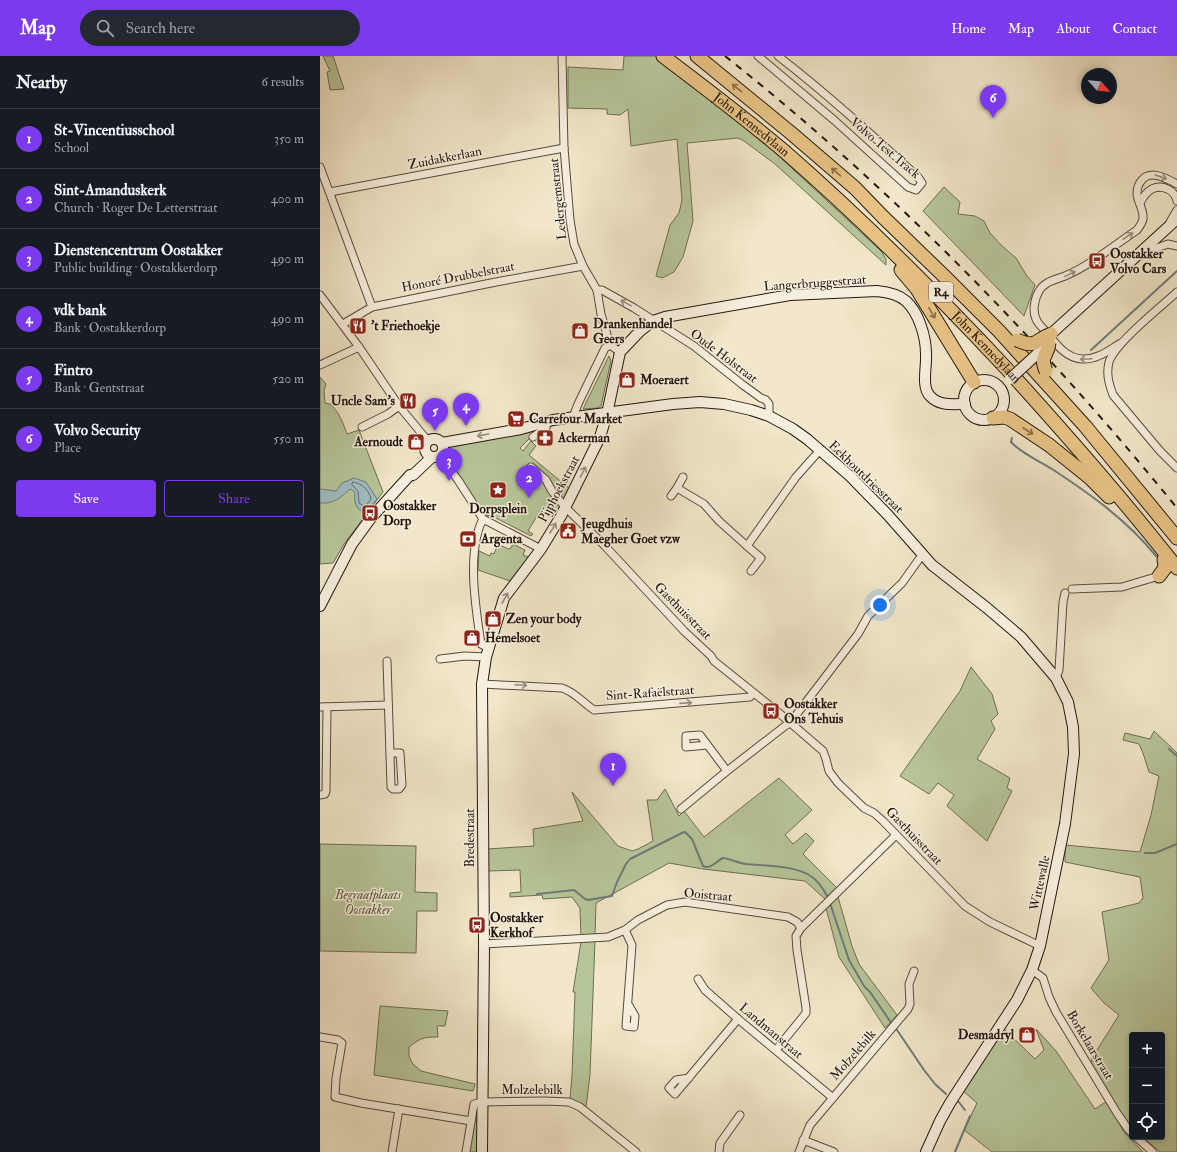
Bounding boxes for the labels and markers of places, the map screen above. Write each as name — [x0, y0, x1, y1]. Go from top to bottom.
pin: 6 — [980, 85, 1006, 118]
place label: Oostakker Volvo Cars — [1109, 246, 1167, 277]
bus stop icon: Oostakker Volvo Cars — [1087, 251, 1107, 271]
restaurant icon: 't Friethoekje — [348, 316, 368, 336]
place label: Drankenhandel Geers — [593, 316, 673, 347]
place label: 't Friethoekje — [371, 318, 440, 334]
shop icon: Drankenhandel Geers — [570, 321, 590, 341]
shop icon: Moeraert — [617, 370, 637, 390]
place label: Moeraert — [639, 372, 689, 388]
restaurant icon: Uncle Sam's — [398, 391, 418, 411]
place label: Uncle Sam's — [331, 393, 396, 409]
pin: 4 — [453, 393, 479, 426]
pin: 5 — [422, 398, 448, 431]
supermarket icon: Carrefour Market — [506, 409, 526, 429]
place label: Carrefour Market — [529, 411, 623, 427]
pharmacy icon: Ackerman — [535, 428, 555, 448]
place label: Ackerman — [557, 430, 610, 446]
shop icon: Aernoudt — [406, 432, 426, 452]
place label: Aernoudt — [353, 434, 404, 450]
pin: 3 — [436, 448, 462, 481]
pin: 2 — [516, 465, 542, 498]
place icon: Dorpsplein — [488, 480, 508, 500]
place label: Oostakker Dorp — [383, 498, 437, 530]
place label: Dorpsplein — [469, 501, 527, 518]
bus stop icon: Oostakker Dorp — [360, 503, 380, 523]
place label: Jeugdhuis Maegher Goet vzw — [580, 516, 681, 548]
public building icon: Jeugdhuis Maegher Goet vzw — [558, 521, 578, 541]
bank icon: Argenta — [458, 529, 478, 549]
place label: Argenta — [480, 531, 523, 548]
shop icon: Zen your body — [483, 609, 503, 629]
place label: Zen your body — [506, 611, 583, 628]
shop icon: Hemelsoet — [462, 628, 482, 648]
place label: Hemelsoet — [485, 630, 541, 646]
place label: Oostakker Ons Tehuis — [784, 696, 844, 727]
bus stop icon: Oostakker Ons Tehuis — [761, 701, 781, 721]
pin: 1 — [600, 753, 626, 786]
place label: Oostakker Kerkhof — [490, 910, 544, 941]
bus stop icon: Oostakker Kerkhof — [467, 915, 487, 935]
shop icon: Desmadryl — [1017, 1025, 1037, 1045]
place label: Desmadryl — [958, 1027, 1015, 1044]

